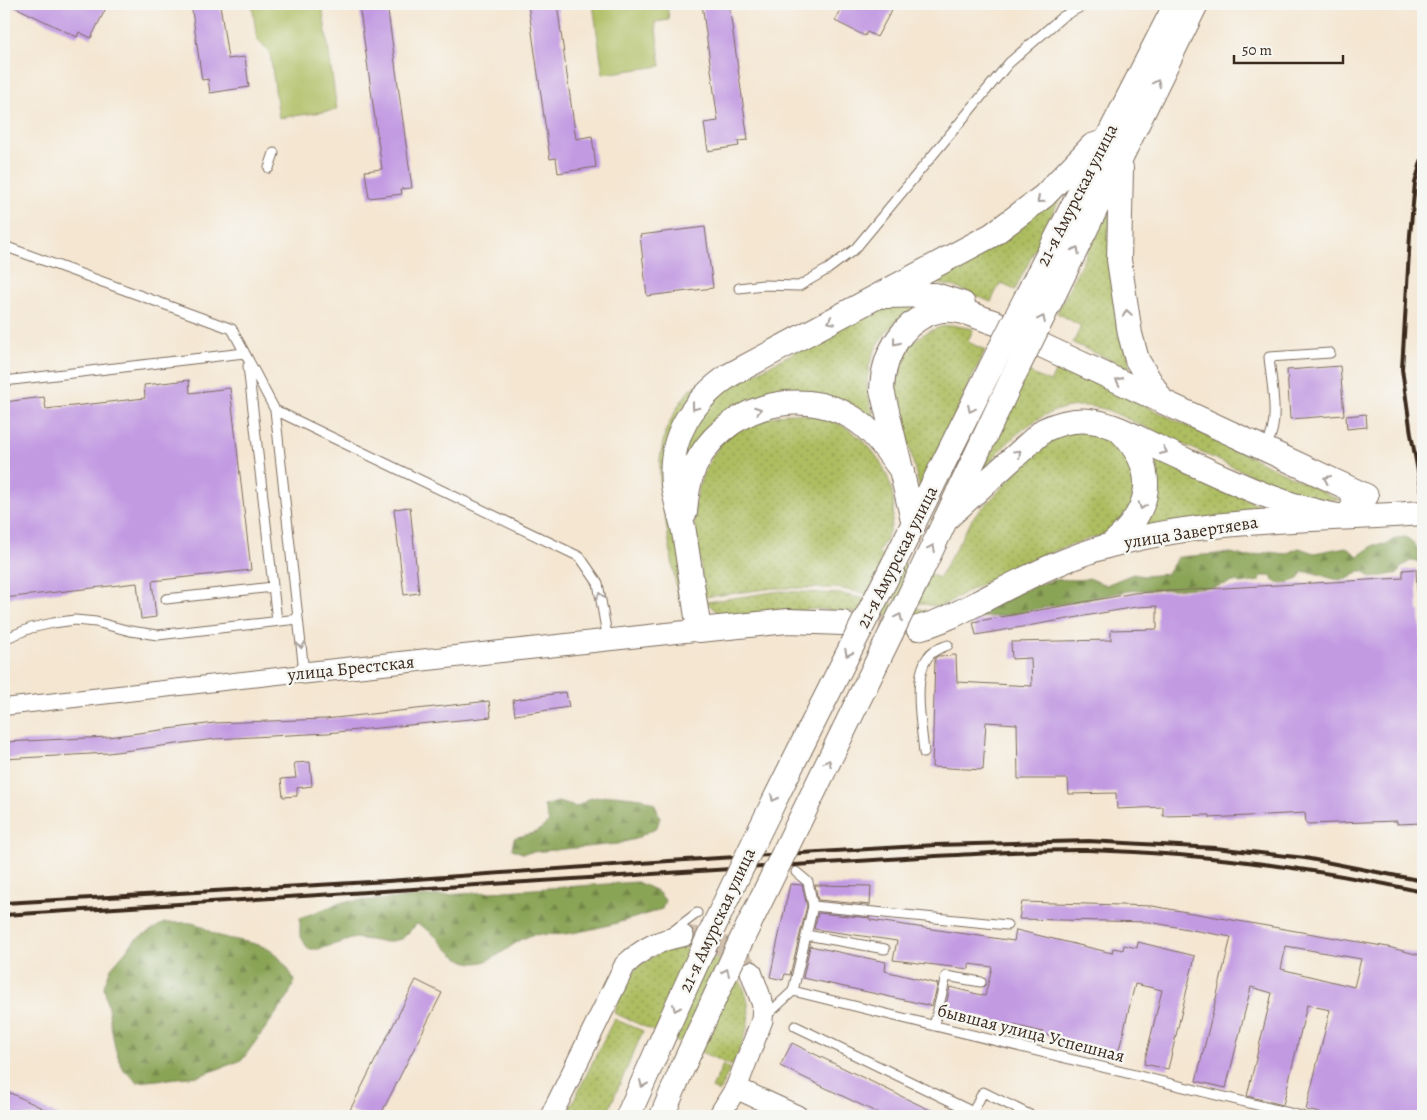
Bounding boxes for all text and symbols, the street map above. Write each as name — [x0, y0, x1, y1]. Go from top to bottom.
scale bar — [1234, 32, 1343, 64]
text: 50 m — [1242, 40, 1272, 60]
one-way arrow — [1151, 80, 1161, 89]
street label: 21-я Амурская улица — [1031, 119, 1124, 270]
one-way arrow — [1036, 194, 1045, 203]
one-way arrow — [1070, 246, 1080, 255]
one-way arrow — [1122, 308, 1132, 317]
one-way arrow — [827, 315, 836, 325]
one-way arrow — [1036, 315, 1046, 324]
one-way arrow — [893, 336, 902, 346]
one-way arrow — [1115, 376, 1124, 387]
one-way arrow — [692, 401, 700, 410]
one-way arrow — [966, 404, 977, 413]
one-way arrow — [753, 406, 761, 416]
one-way arrow — [1159, 444, 1168, 455]
one-way arrow — [1012, 450, 1021, 459]
one-way arrow — [1323, 475, 1332, 485]
street label: 21-я Амурская улица — [851, 481, 944, 632]
one-way arrow — [1138, 501, 1148, 510]
street label: улица Завертяева — [1121, 509, 1260, 555]
one-way arrow — [926, 545, 936, 554]
one-way arrow — [596, 592, 606, 601]
one-way arrow — [893, 613, 903, 622]
one-way arrow — [295, 641, 306, 649]
one-way arrow — [844, 648, 854, 657]
street label: улица Брестская — [285, 649, 416, 687]
one-way arrow — [822, 759, 832, 768]
one-way arrow — [770, 793, 780, 802]
street label: 21-я Амурская улица — [673, 843, 761, 996]
one-way arrow — [720, 968, 731, 977]
street label: бывшая улица Успешная — [935, 998, 1127, 1068]
one-way arrow — [671, 1003, 682, 1012]
one-way arrow — [638, 1079, 649, 1088]

